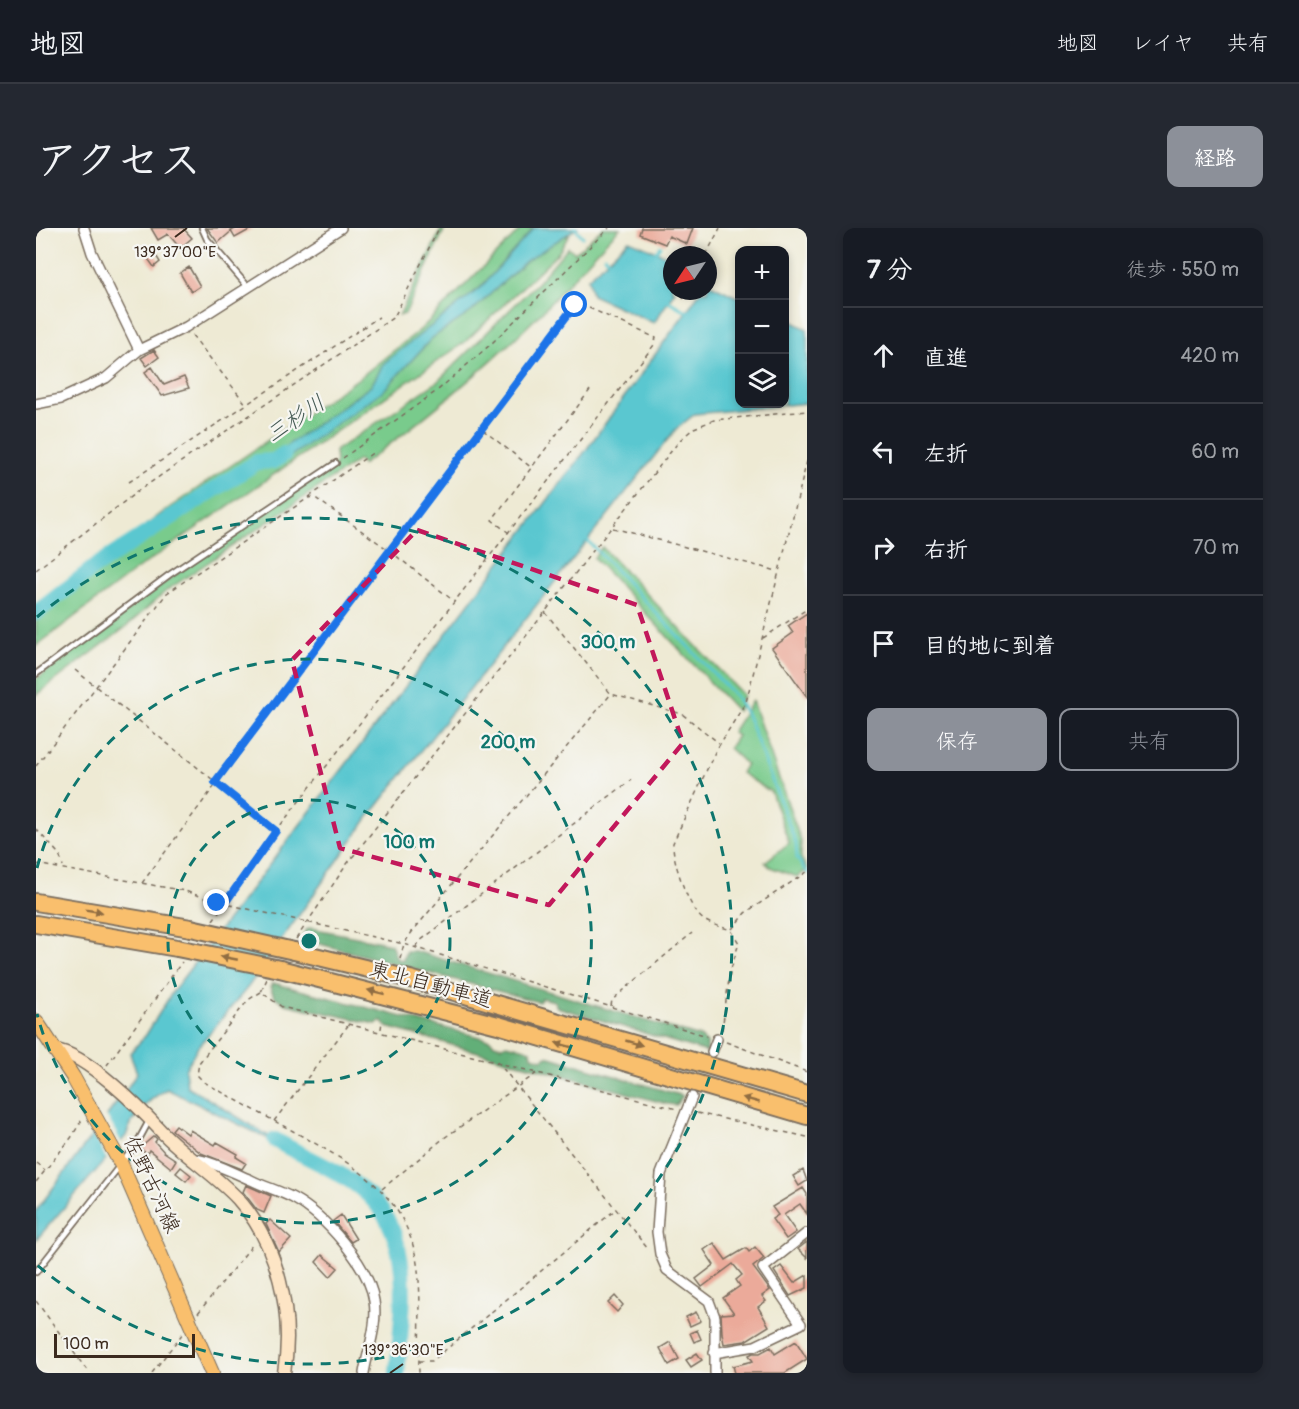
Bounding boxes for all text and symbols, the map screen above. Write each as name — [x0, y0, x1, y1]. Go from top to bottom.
text: 地図 — [30, 27, 86, 62]
text: 地図 — [1057, 30, 1099, 57]
text: レイヤ — [1132, 30, 1194, 57]
text: 共有 — [1227, 30, 1269, 57]
button: 経路 — [1167, 126, 1263, 187]
text: アクセス — [36, 135, 201, 187]
text: 139°37'00"E — [134, 243, 216, 262]
north arrow — [663, 246, 717, 300]
map controls — [735, 246, 789, 408]
button: + — [735, 246, 789, 300]
text: 7 分 — [867, 254, 912, 286]
text: 徒歩 · 550 m — [1126, 257, 1239, 282]
route start — [561, 291, 587, 317]
button: − — [735, 300, 789, 354]
icon: ahead — [867, 339, 900, 372]
text: 420 m — [1180, 343, 1239, 368]
text: 直進 — [924, 344, 968, 372]
button: layers — [735, 354, 789, 408]
water label: 三杉川 — [260, 389, 331, 449]
icon: left — [867, 435, 900, 468]
text: 60 m — [1192, 439, 1239, 464]
text: 左折 — [924, 440, 968, 468]
icon: right — [867, 531, 900, 564]
text: 70 m — [1193, 535, 1239, 560]
text: 右折 — [924, 536, 968, 564]
icon: arrive — [867, 627, 900, 660]
text: 300 m — [581, 631, 635, 654]
text: 目的地に到着 — [924, 632, 1056, 660]
button: 保存 — [867, 708, 1047, 771]
button: 共有 — [1059, 708, 1239, 771]
text: 200 m — [481, 731, 535, 754]
text: 100 m — [383, 831, 435, 854]
route end — [203, 889, 229, 915]
one-way arrow — [84, 907, 103, 916]
centre of rings — [299, 931, 319, 951]
one-way arrow — [219, 953, 238, 963]
street label: 東北自動車道 — [367, 955, 495, 1014]
one-way arrow — [367, 987, 385, 997]
one-way arrow — [625, 1039, 643, 1048]
one-way arrow — [555, 1040, 573, 1049]
one-way arrow — [742, 1095, 760, 1104]
street label: 佐野古河線 — [117, 1131, 186, 1237]
scale bar — [54, 1331, 195, 1358]
text: 100 m — [63, 1334, 109, 1354]
text: 139°36'30"E — [362, 1341, 444, 1360]

